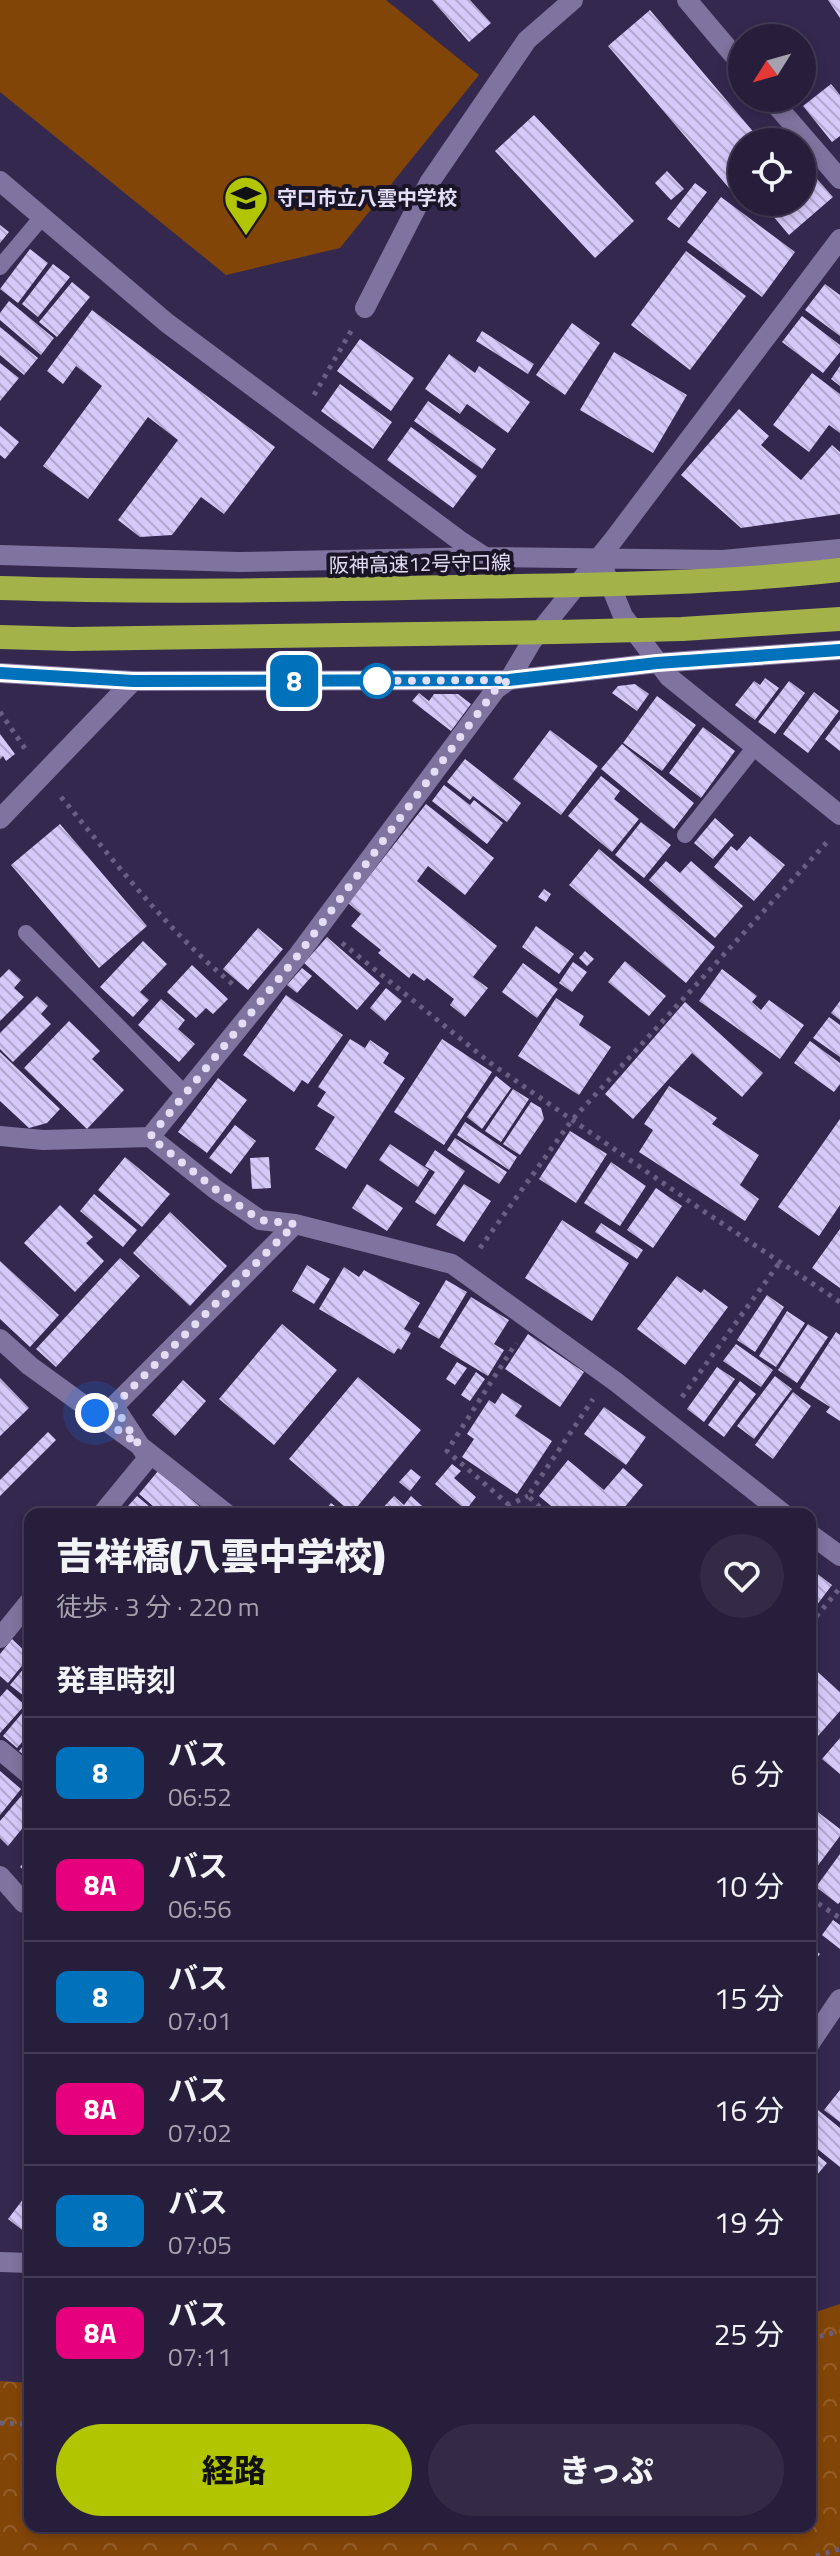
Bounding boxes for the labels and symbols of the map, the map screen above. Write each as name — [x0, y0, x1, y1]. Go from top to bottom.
north arrow — [728, 24, 816, 112]
school or university icon: 守口市立八雲中学校 — [222, 174, 270, 237]
place label: 守口市立八雲中学校 — [277, 182, 457, 213]
street label: 阪神高速12号守口線 — [329, 546, 511, 581]
line badge: 8 — [268, 655, 320, 707]
unlabelled marker — [360, 664, 394, 698]
your location — [75, 1393, 115, 1433]

